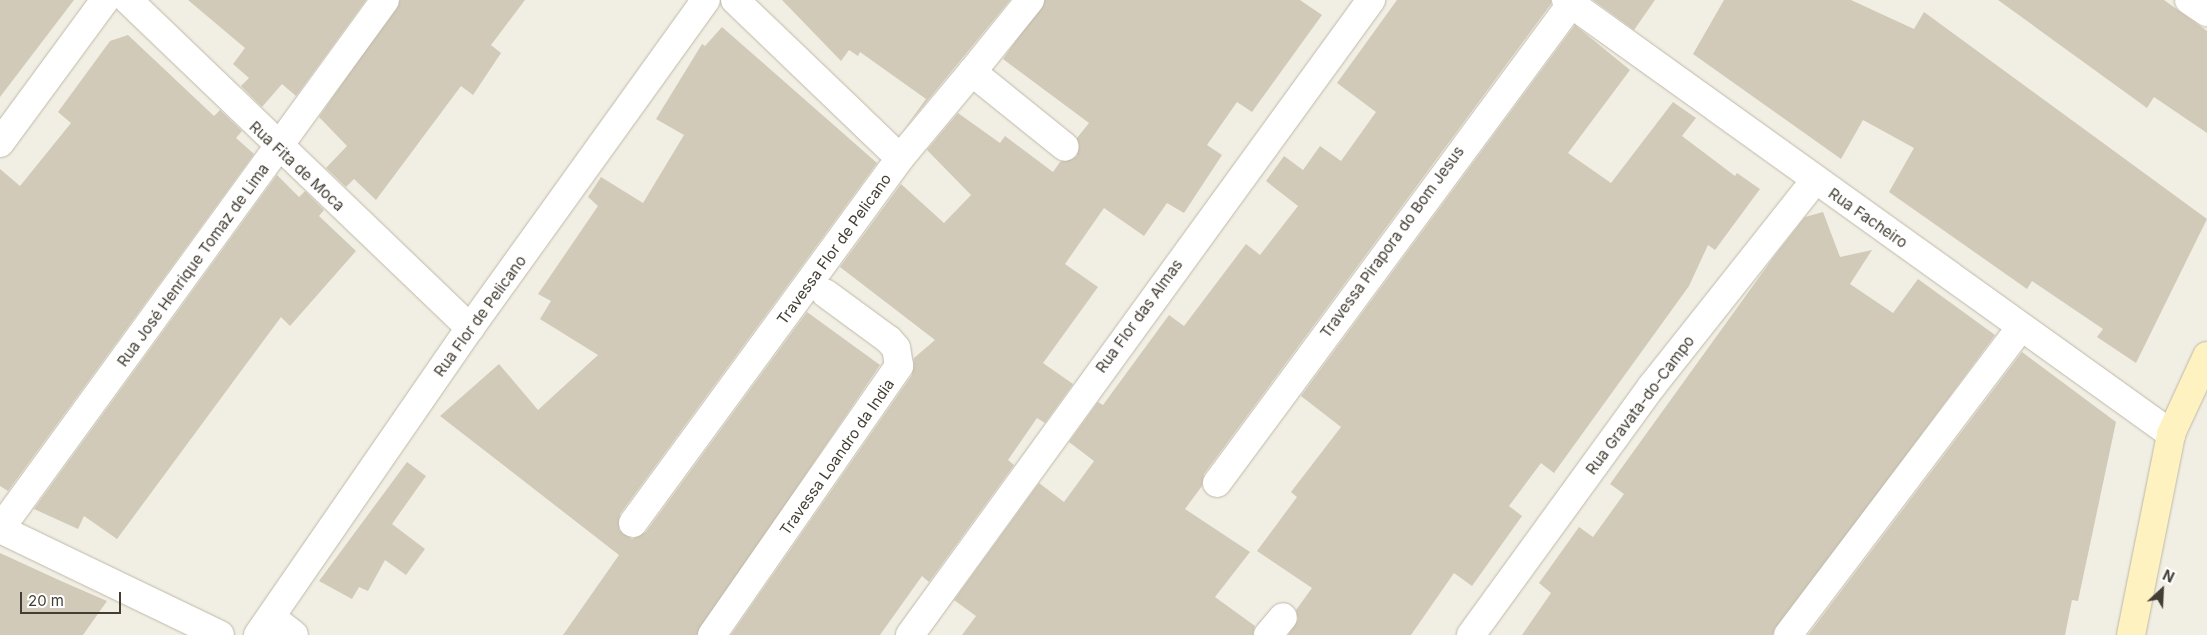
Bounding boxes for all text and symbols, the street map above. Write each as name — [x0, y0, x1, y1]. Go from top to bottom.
street label: Rua Fita de Moca — [246, 117, 348, 215]
street label: Travessa Pirapora do Bom Jesus — [1316, 143, 1468, 341]
street label: Rua José Henrique Tomaz de Lima — [113, 160, 273, 370]
street label: Travessa Flor de Pelicano — [773, 170, 895, 328]
street label: Rua Facheiro — [1825, 184, 1911, 252]
street label: Rua Flor de Pelicano — [430, 252, 530, 380]
street label: Rua Flor das Almas — [1092, 256, 1186, 376]
street label: Rua Gravata-do-Campo — [1582, 332, 1698, 478]
street label: Travessa Loandro da India — [776, 375, 898, 539]
north arrow — [2137, 565, 2187, 615]
text: N — [2160, 566, 2177, 586]
scale bar — [22, 582, 124, 614]
text: 20 m — [28, 591, 64, 610]

